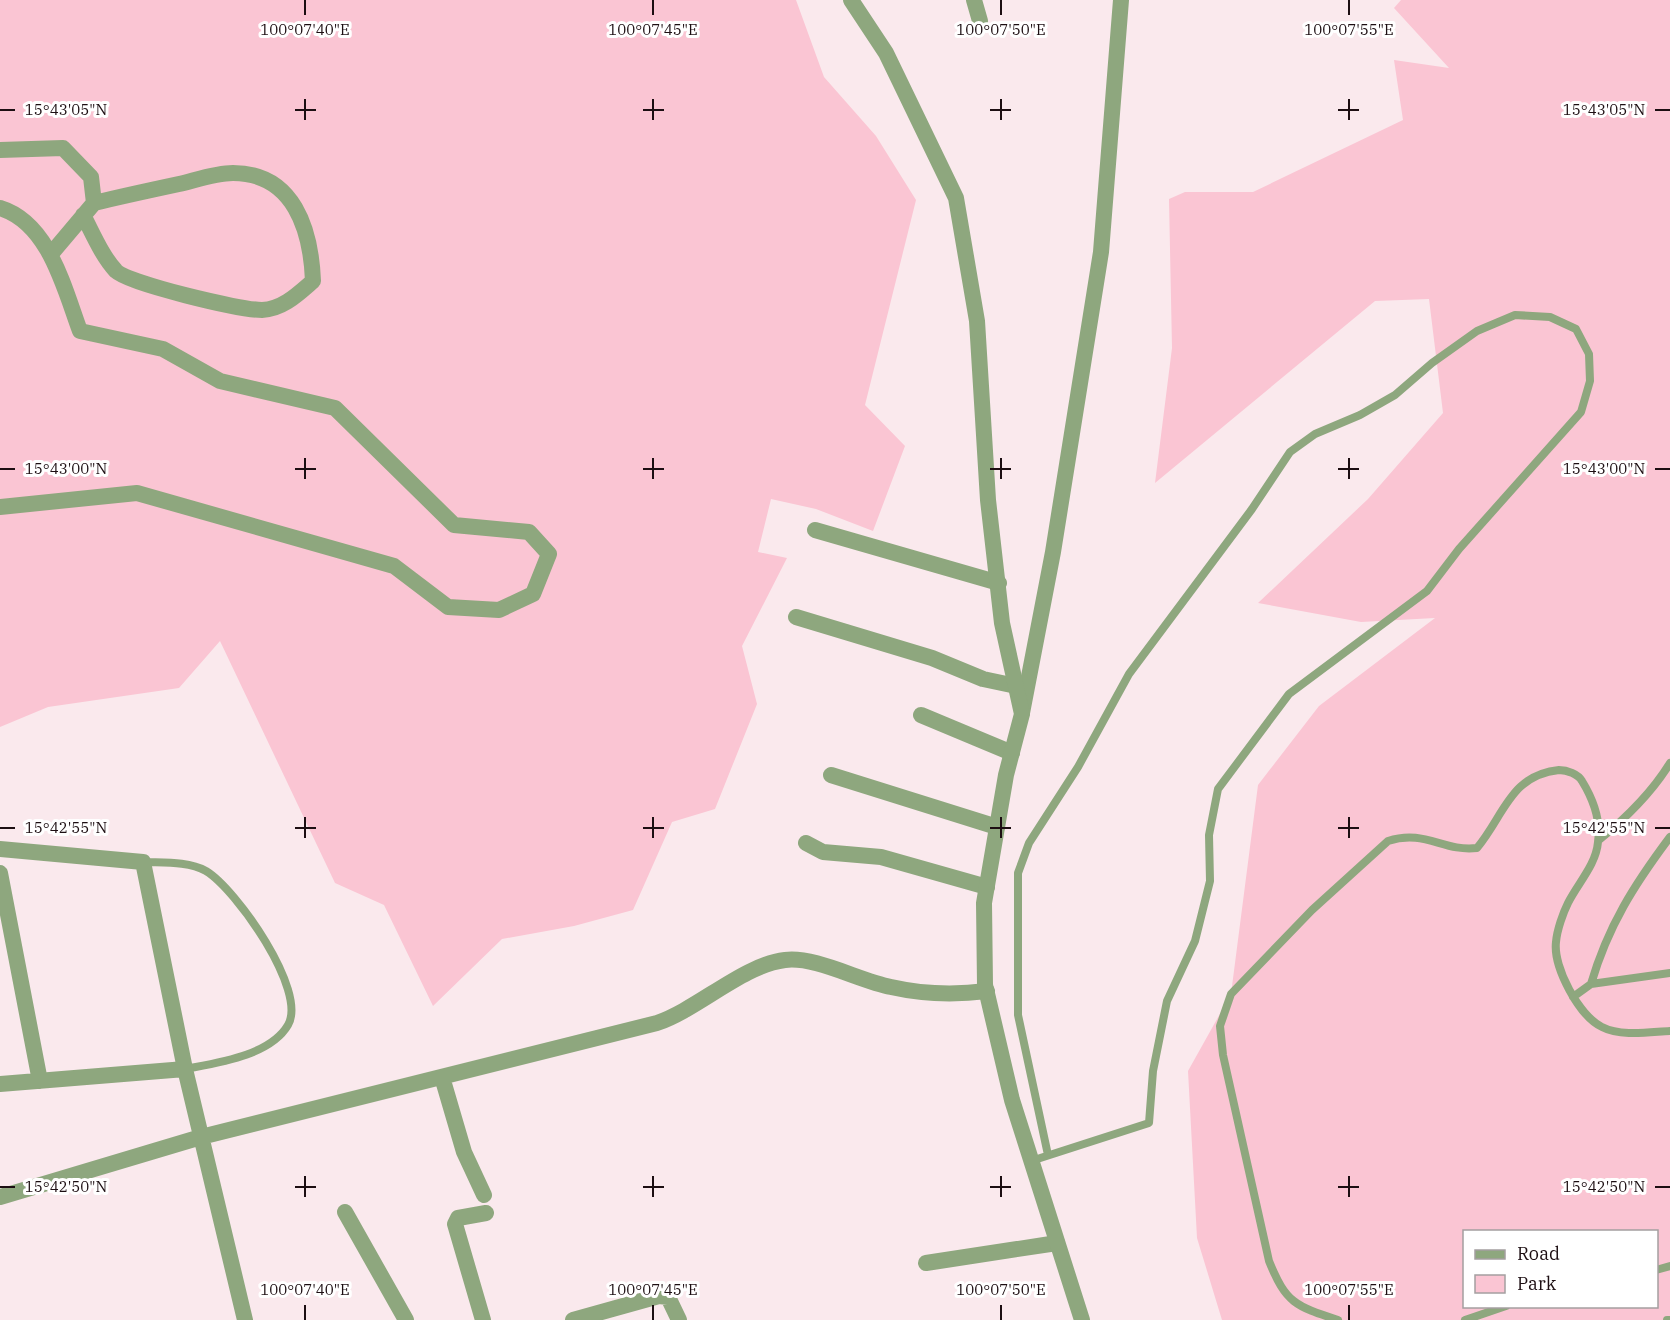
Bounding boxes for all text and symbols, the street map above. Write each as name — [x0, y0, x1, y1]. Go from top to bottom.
text: 100°07'40"E — [260, 20, 350, 39]
text: 100°07'45"E — [608, 20, 698, 39]
text: 100°07'50"E — [956, 20, 1046, 39]
text: 100°07'55"E — [1304, 20, 1394, 39]
text: 15°43'05"N — [25, 100, 107, 119]
text: 15°43'05"N — [1563, 100, 1645, 119]
text: 15°43'00"N — [25, 459, 107, 478]
text: 15°43'00"N — [1563, 459, 1645, 478]
text: 15°42'55"N — [25, 818, 107, 837]
text: 15°42'55"N — [1563, 818, 1645, 837]
text: 15°42'50"N — [25, 1177, 107, 1196]
text: 15°42'50"N — [1563, 1177, 1645, 1196]
legend — [1463, 1230, 1658, 1308]
text: Road — [1517, 1242, 1560, 1265]
text: Park — [1517, 1272, 1557, 1295]
text: 100°07'40"E — [260, 1280, 350, 1299]
text: 100°07'45"E — [608, 1280, 698, 1299]
text: 100°07'50"E — [956, 1280, 1046, 1299]
text: 100°07'55"E — [1304, 1280, 1394, 1299]

